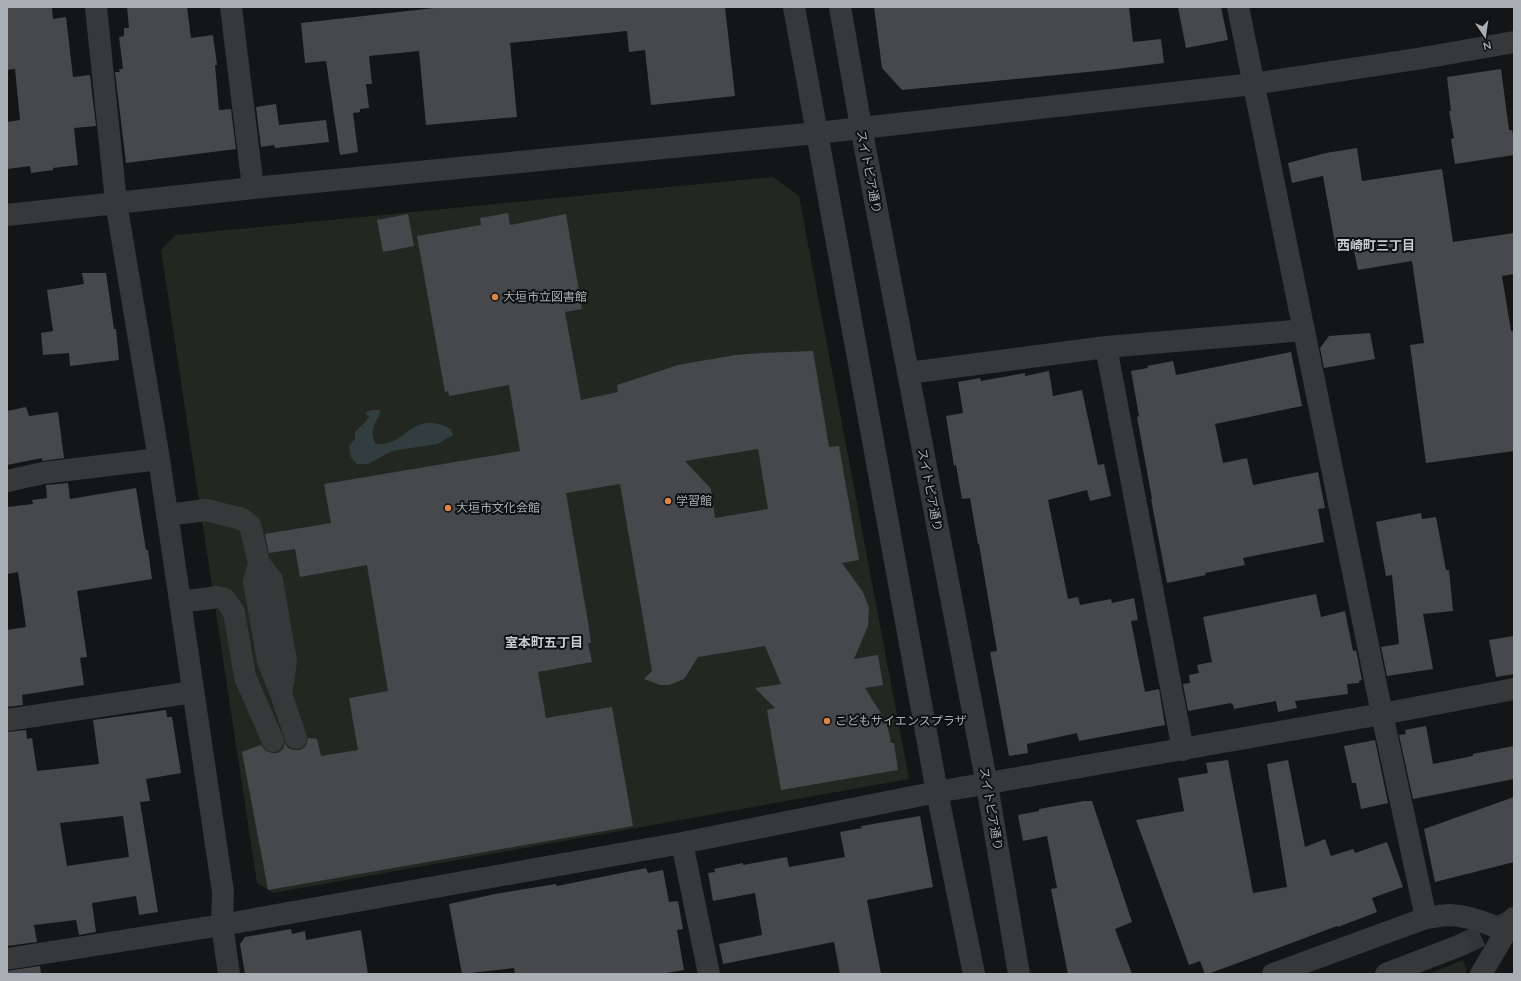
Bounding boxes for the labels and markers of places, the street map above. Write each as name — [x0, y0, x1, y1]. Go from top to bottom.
place label: 大垣市立図書館 — [503, 289, 587, 304]
marker: 大垣市立図書館 — [490, 292, 500, 302]
place label: 学習館 — [676, 493, 712, 508]
marker: 学習館 — [663, 496, 673, 506]
place label: 大垣市文化会館 — [456, 500, 540, 515]
marker: 大垣市文化会館 — [443, 503, 453, 513]
place label: こどもサイエンスプラザ — [835, 713, 967, 728]
marker: こどもサイエンスプラザ — [822, 716, 832, 726]

